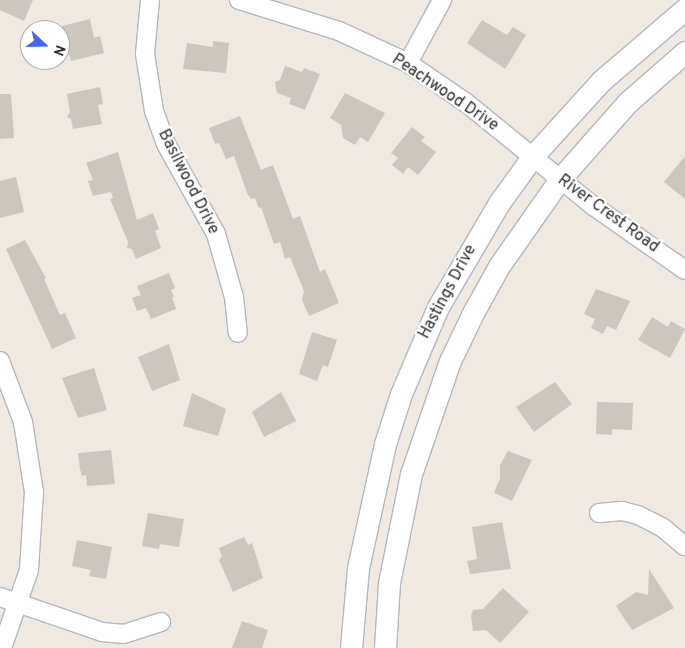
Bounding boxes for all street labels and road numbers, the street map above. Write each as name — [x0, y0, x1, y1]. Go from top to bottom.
street label: Peachwood Drive — [388, 50, 502, 136]
street label: Basilwood Drive — [153, 126, 223, 238]
street label: River Crest Road — [554, 171, 662, 257]
street label: Hastings Drive — [415, 242, 481, 342]

